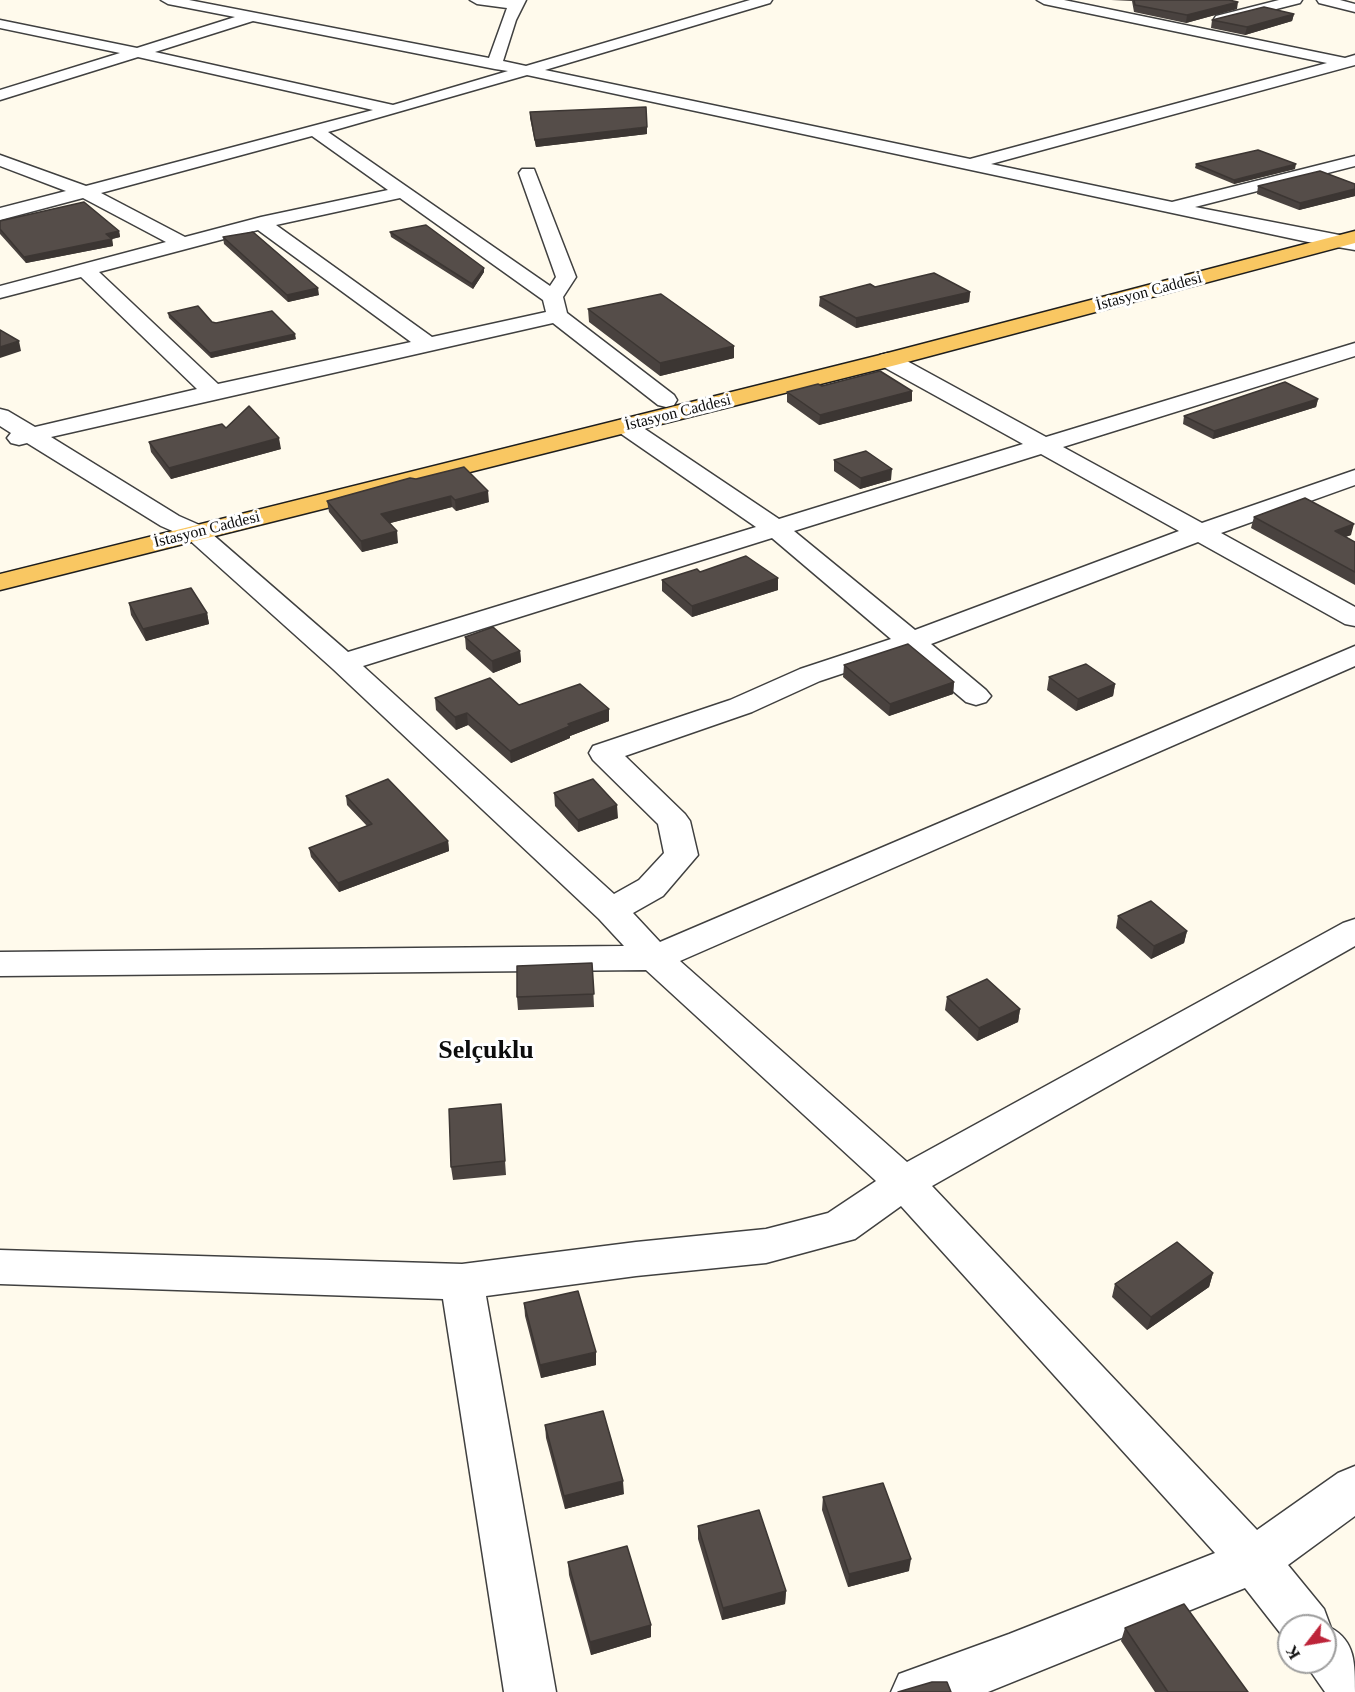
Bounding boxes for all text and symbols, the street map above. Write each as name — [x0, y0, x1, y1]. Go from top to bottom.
street label: İstasyon Caddesi — [1094, 269, 1204, 315]
street label: İstasyon Caddesi — [623, 391, 733, 435]
street label: İstasyon Caddesi — [152, 508, 262, 552]
district label: Selçuklu — [438, 1035, 534, 1067]
north arrow — [1277, 1614, 1337, 1674]
text: K — [1282, 1643, 1303, 1662]

